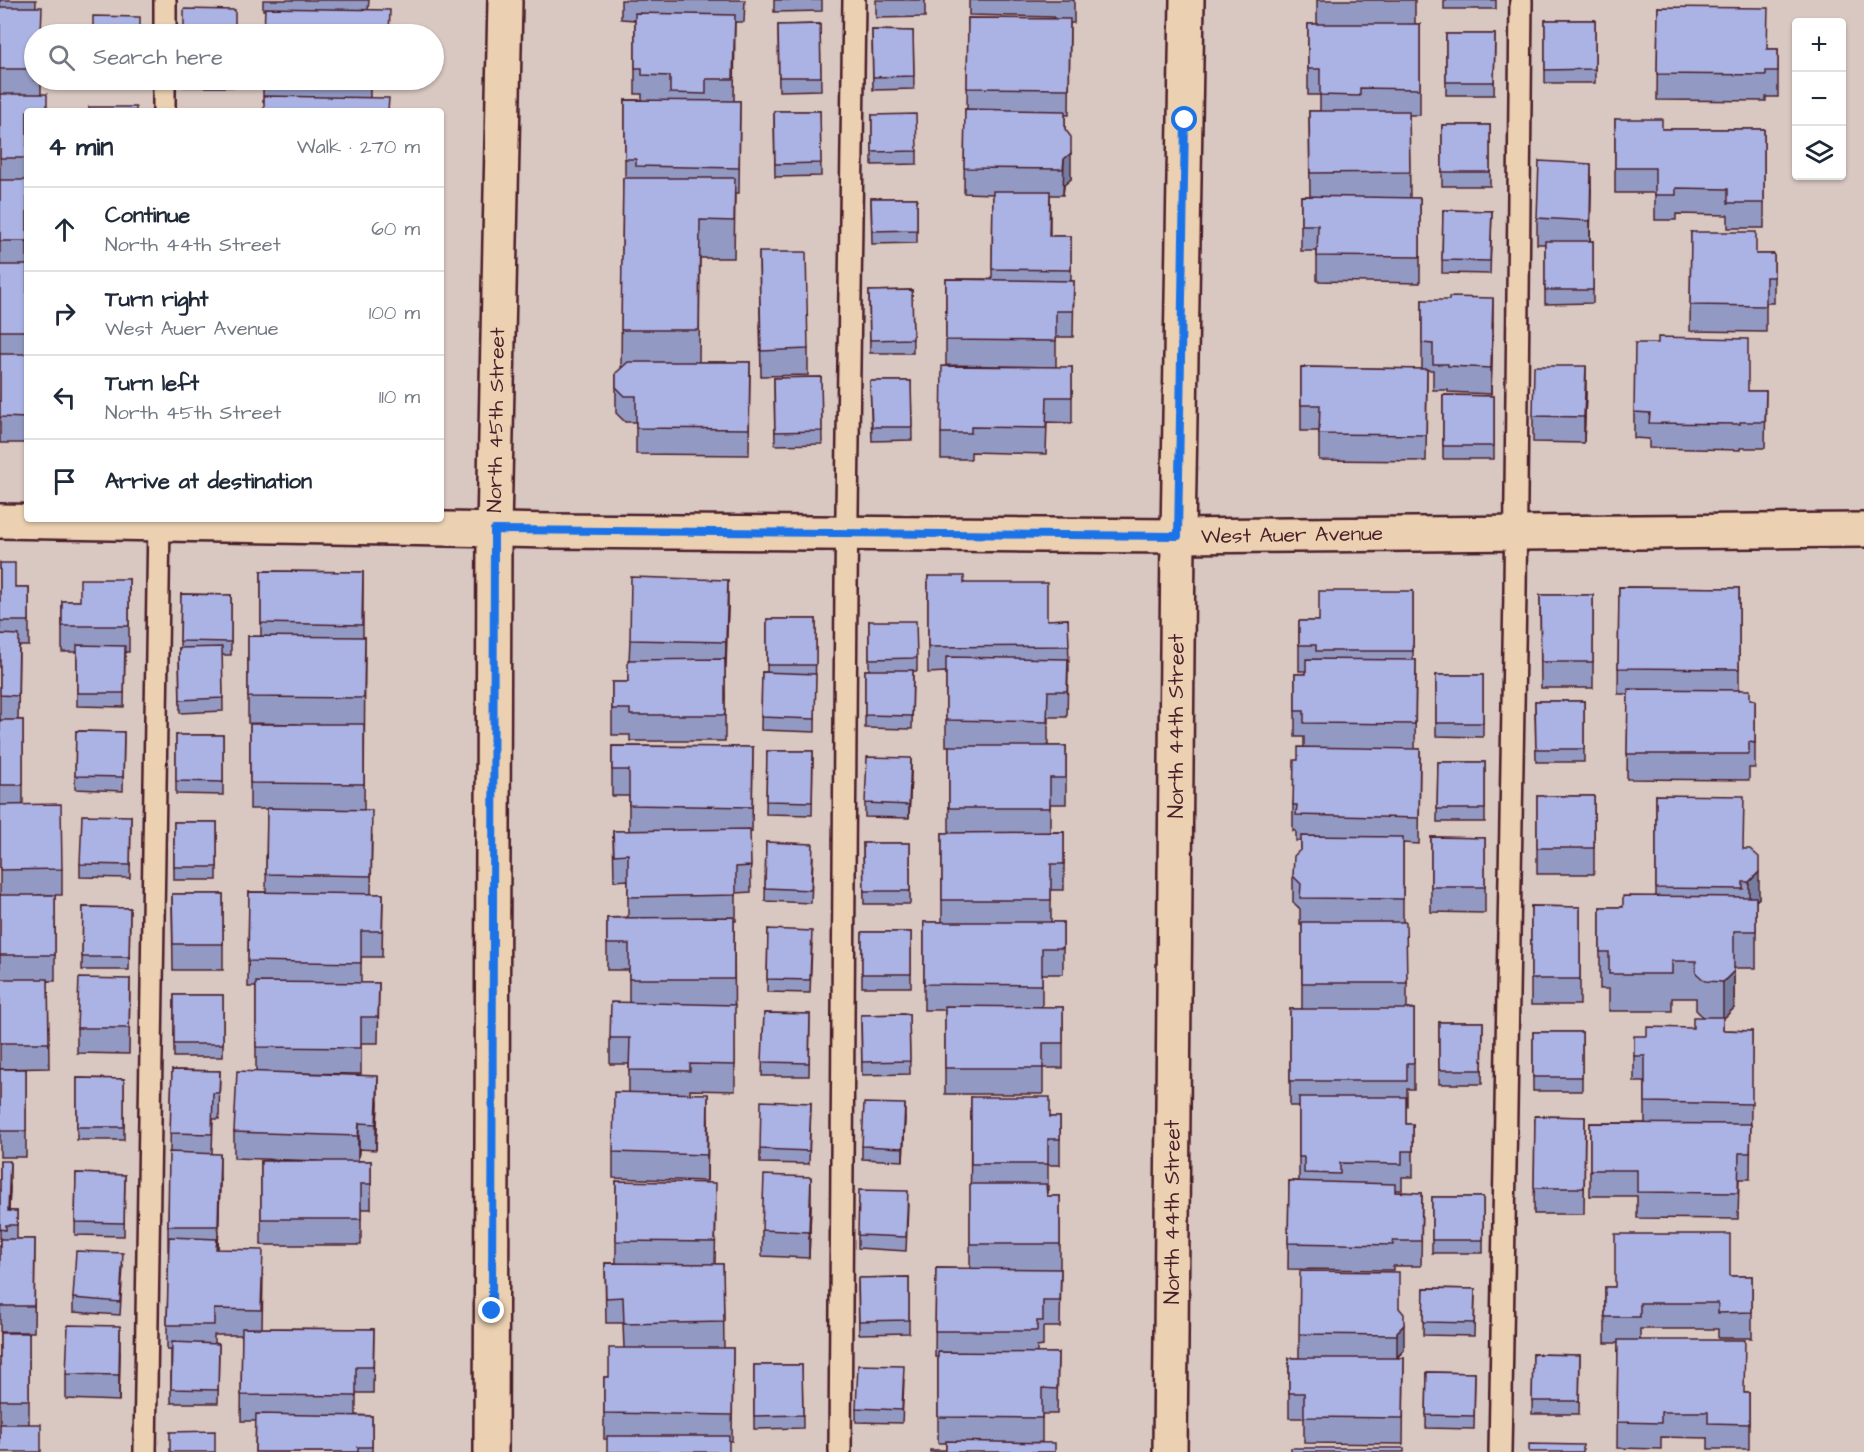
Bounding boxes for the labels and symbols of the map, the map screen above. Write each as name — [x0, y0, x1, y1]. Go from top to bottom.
route start — [1171, 106, 1197, 132]
street label: North 45th Street — [480, 327, 512, 513]
street label: West Auer Avenue — [1201, 519, 1383, 551]
street label: North 44th Street — [1162, 633, 1191, 818]
street label: North 44th Street — [1158, 1119, 1187, 1304]
route end — [478, 1297, 504, 1323]

